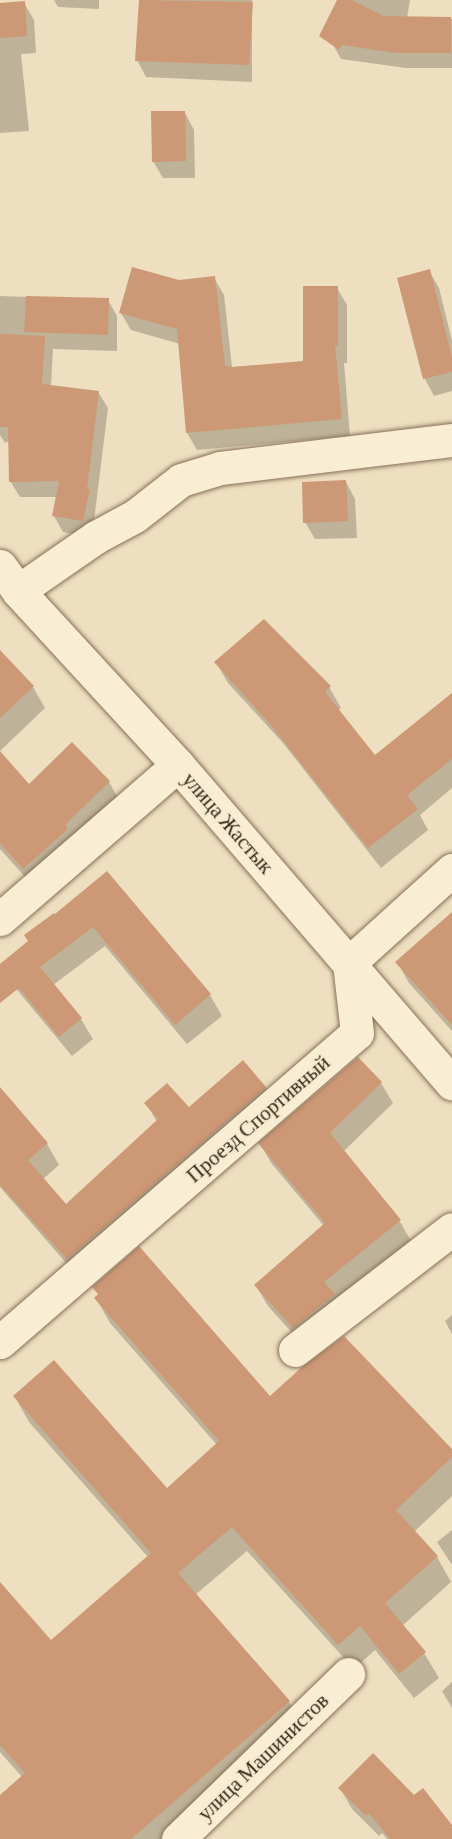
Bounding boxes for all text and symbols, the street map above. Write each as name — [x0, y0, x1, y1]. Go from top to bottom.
street label: улица Жастык — [177, 767, 279, 879]
street label: Проезд Спортивный — [181, 1050, 335, 1188]
street label: улица Машинистов — [192, 1688, 334, 1826]

